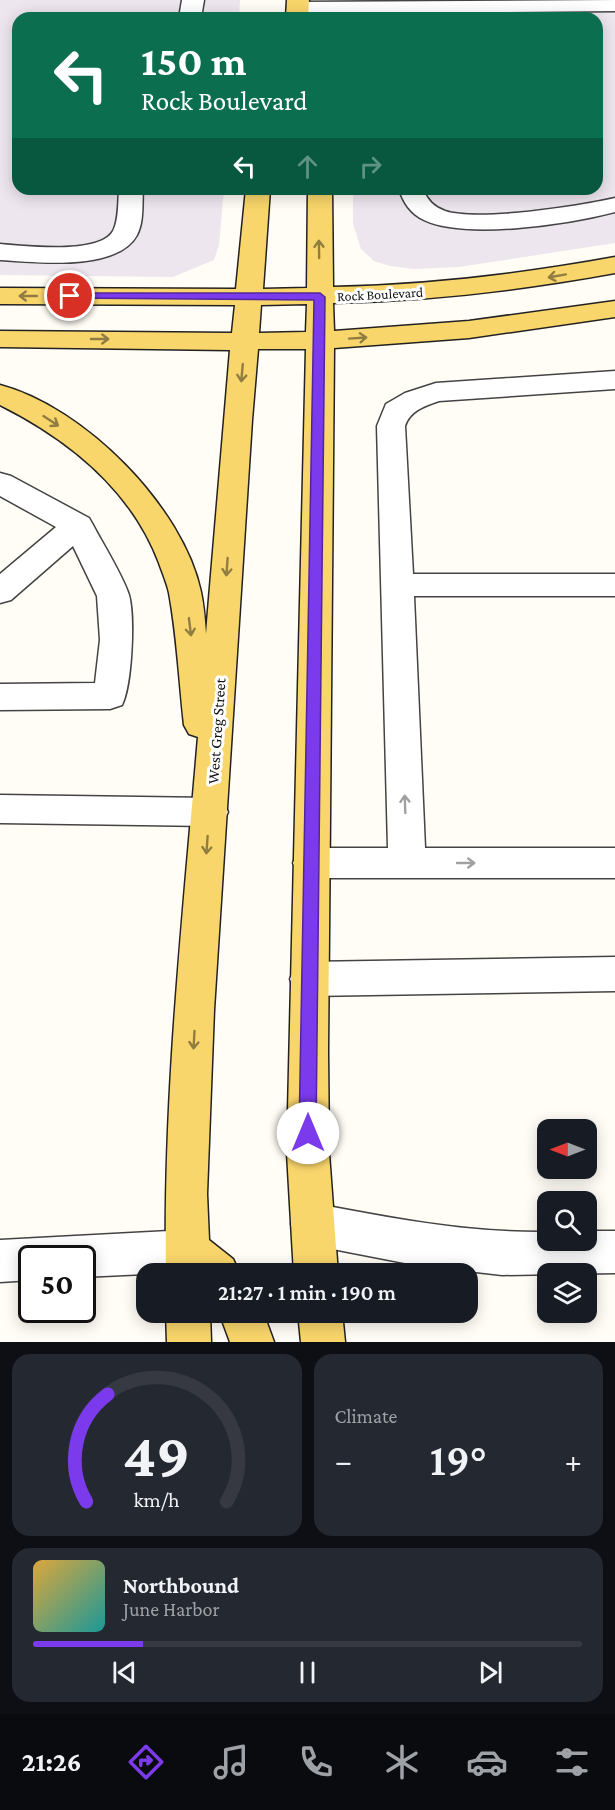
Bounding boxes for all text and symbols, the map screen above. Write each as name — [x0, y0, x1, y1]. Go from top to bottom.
icon: left — [42, 36, 120, 114]
text: 150 m — [141, 37, 246, 84]
text: Rock Boulevard — [141, 86, 307, 116]
icon: left — [228, 150, 261, 183]
icon: ahead — [291, 150, 324, 183]
icon: right — [354, 150, 387, 183]
one-way arrow — [313, 240, 325, 260]
pin — [44, 270, 95, 321]
one-way arrow — [548, 271, 568, 282]
icon: arrive — [53, 279, 86, 312]
street label: Rock Boulevard — [336, 284, 424, 304]
one-way arrow — [18, 290, 38, 302]
one-way arrow — [348, 332, 368, 343]
one-way arrow — [90, 333, 110, 345]
one-way arrow — [236, 362, 247, 382]
one-way arrow — [43, 415, 60, 428]
one-way arrow — [222, 557, 233, 577]
one-way arrow — [184, 617, 195, 637]
street label: West Greg Street — [204, 677, 230, 785]
one-way arrow — [400, 795, 411, 815]
one-way arrow — [202, 835, 213, 855]
one-way arrow — [455, 857, 475, 869]
one-way arrow — [188, 1030, 199, 1050]
position arrow — [276, 1101, 340, 1165]
north arrow — [537, 1119, 597, 1179]
map controls — [537, 1119, 597, 1323]
button: search — [537, 1191, 597, 1251]
speed limit sign: 50 — [18, 1245, 96, 1323]
button: layers — [537, 1263, 597, 1323]
text: 21:27 · 1 min · 190 m — [218, 1280, 396, 1305]
text: Climate — [335, 1405, 397, 1427]
text: 49 — [123, 1420, 190, 1489]
text: 19° — [430, 1435, 487, 1485]
text: − — [335, 1442, 352, 1479]
text: + — [565, 1442, 582, 1479]
text: km/h — [134, 1488, 180, 1512]
text: Northbound — [123, 1573, 239, 1598]
text: June Harbor — [123, 1598, 220, 1620]
icon: previous — [108, 1656, 141, 1689]
icon: pause — [291, 1656, 324, 1689]
icon: next — [474, 1656, 507, 1689]
icon: directions — [125, 1741, 167, 1783]
icon: music — [210, 1741, 252, 1783]
icon: phone — [295, 1741, 337, 1783]
icon: climate — [381, 1741, 423, 1783]
icon: car — [466, 1741, 508, 1783]
icon: filters — [551, 1741, 593, 1783]
text: 21:26 — [22, 1747, 82, 1777]

